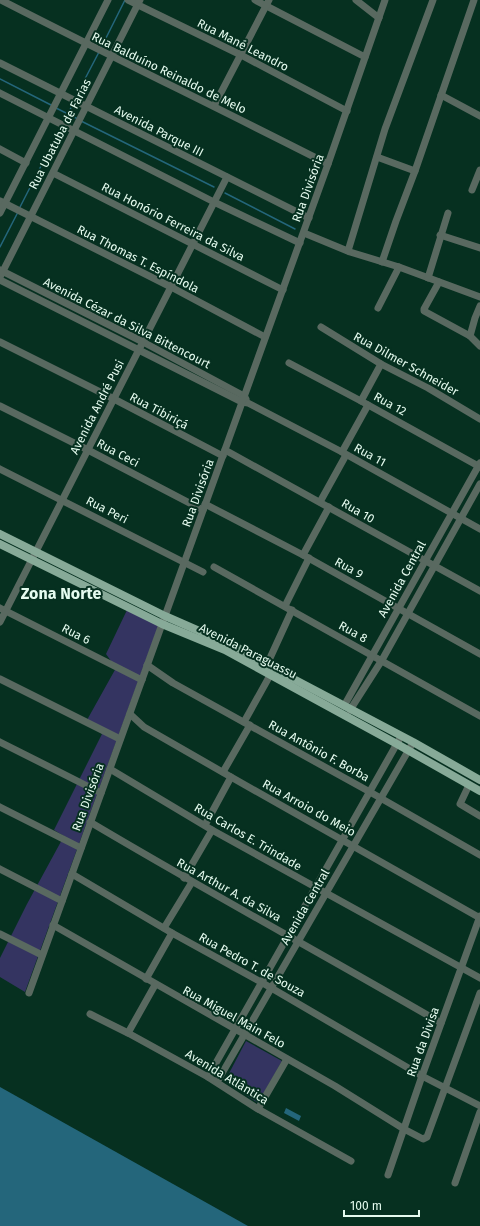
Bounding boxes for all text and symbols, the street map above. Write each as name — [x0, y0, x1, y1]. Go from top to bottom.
street label: Rua Mané Leandro — [195, 16, 291, 74]
street label: Rua Balduíno Reinaldo de Melo — [89, 29, 249, 117]
street label: Rua Ubatuba de Farias — [26, 76, 94, 192]
street label: Avenida Parque III — [112, 102, 206, 160]
street label: Rua Divisória — [289, 152, 327, 224]
street label: Rua Honório Ferreira da Silva — [99, 180, 247, 264]
street label: Rua Thomas T. Espíndola — [75, 222, 201, 296]
street label: Avenida Cézar da Silva Bittencourt — [41, 275, 214, 372]
street label: Rua Dilmer Schneider — [351, 329, 461, 399]
street label: Avenida André Pusi — [67, 357, 127, 457]
street label: Rua 12 — [371, 389, 409, 419]
street label: Rua Tibiriçá — [127, 390, 191, 432]
street label: Rua Ceci — [94, 436, 142, 470]
street label: Rua 11 — [352, 441, 388, 469]
street label: Rua Divisória — [179, 457, 217, 529]
street label: Rua Peri — [84, 494, 130, 526]
street label: Rua 10 — [339, 496, 377, 526]
street label: Avenida Central — [375, 538, 429, 620]
street label: Rua 9 — [332, 555, 366, 581]
district label: Zona Norte — [21, 584, 101, 603]
street label: Rua 8 — [336, 618, 370, 646]
street label: Avenida Paraguassu — [197, 620, 299, 682]
street label: Rua 6 — [59, 621, 93, 647]
street label: Rua Antônio F. Borba — [266, 717, 372, 785]
street label: Rua Divisória — [69, 761, 107, 833]
street label: Rua Arroio do Meio — [260, 777, 358, 839]
street label: Rua Carlos E. Trindade — [192, 800, 304, 874]
street label: Rua Arthur A. da Silva — [174, 856, 284, 924]
street label: Avenida Central — [278, 866, 333, 947]
street label: Rua Pedro T. de Souza — [196, 930, 308, 1000]
street label: Rua Miguel Main Felo — [180, 983, 288, 1051]
street label: Rua da Divisa — [404, 1005, 442, 1079]
street label: Avenida Atlântica — [183, 1047, 271, 1107]
scale bar — [344, 1192, 419, 1218]
text: 100 m — [350, 1199, 382, 1213]

